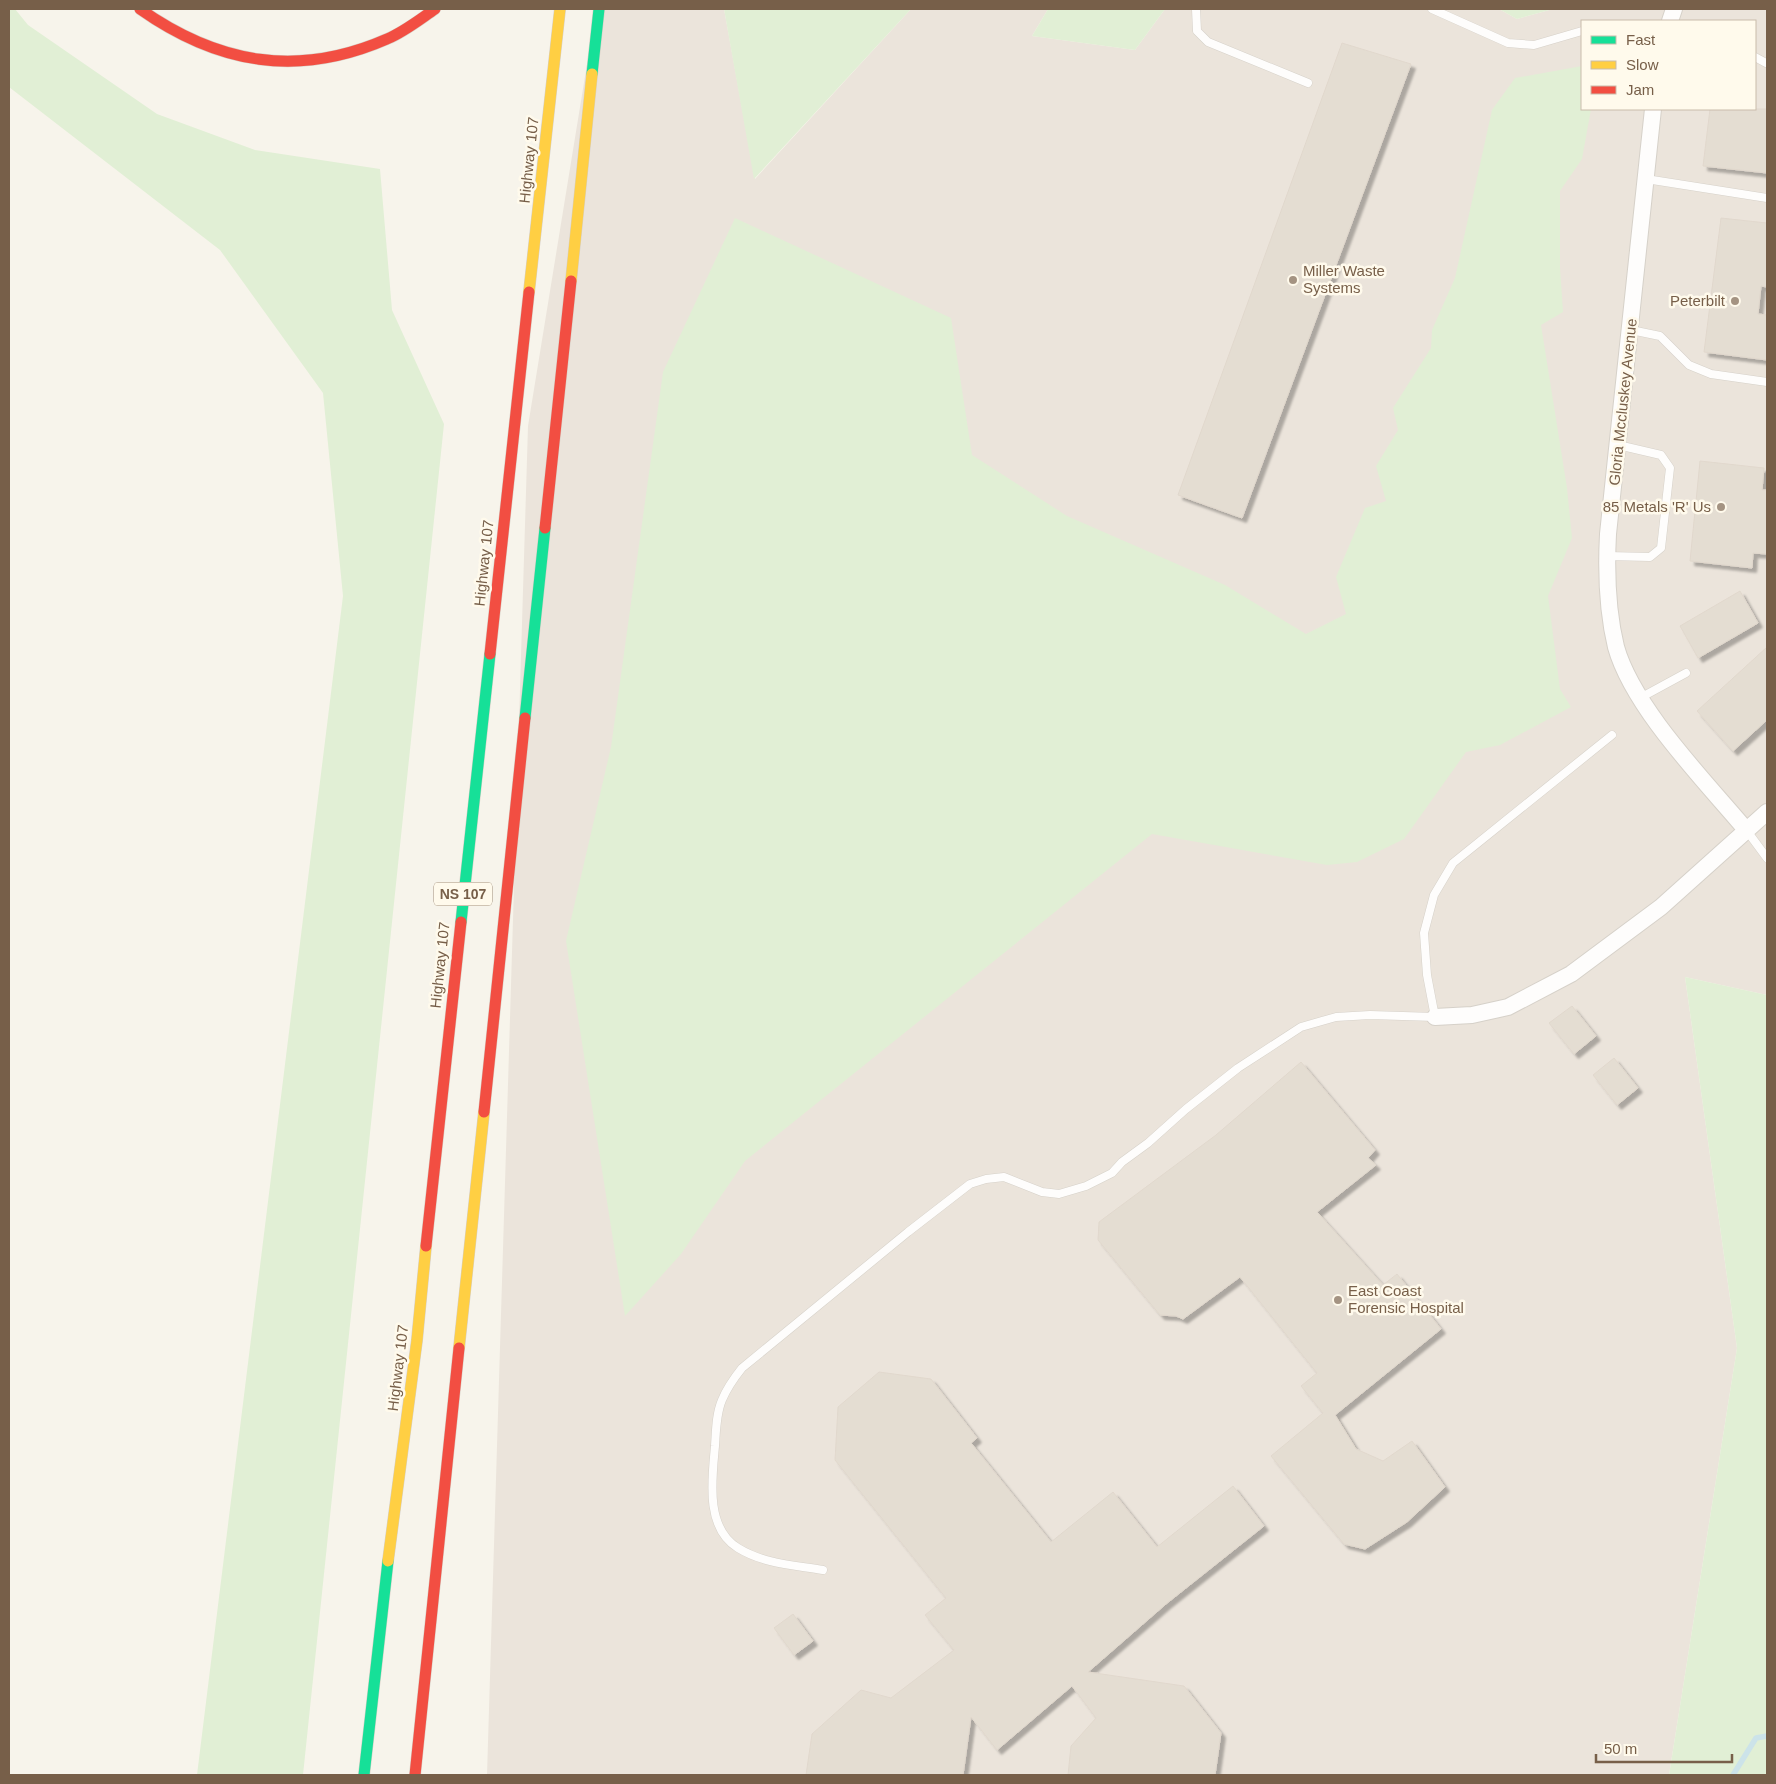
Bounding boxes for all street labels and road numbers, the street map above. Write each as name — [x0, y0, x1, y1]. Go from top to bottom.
street label: Highway 107 — [516, 116, 541, 204]
street label: Gloria Mccluskey Avenue — [1605, 317, 1640, 486]
street label: Highway 107 — [471, 519, 496, 607]
road number: NS 107 — [434, 882, 492, 906]
street label: Highway 107 — [427, 921, 452, 1009]
street label: Highway 107 — [384, 1324, 411, 1412]

